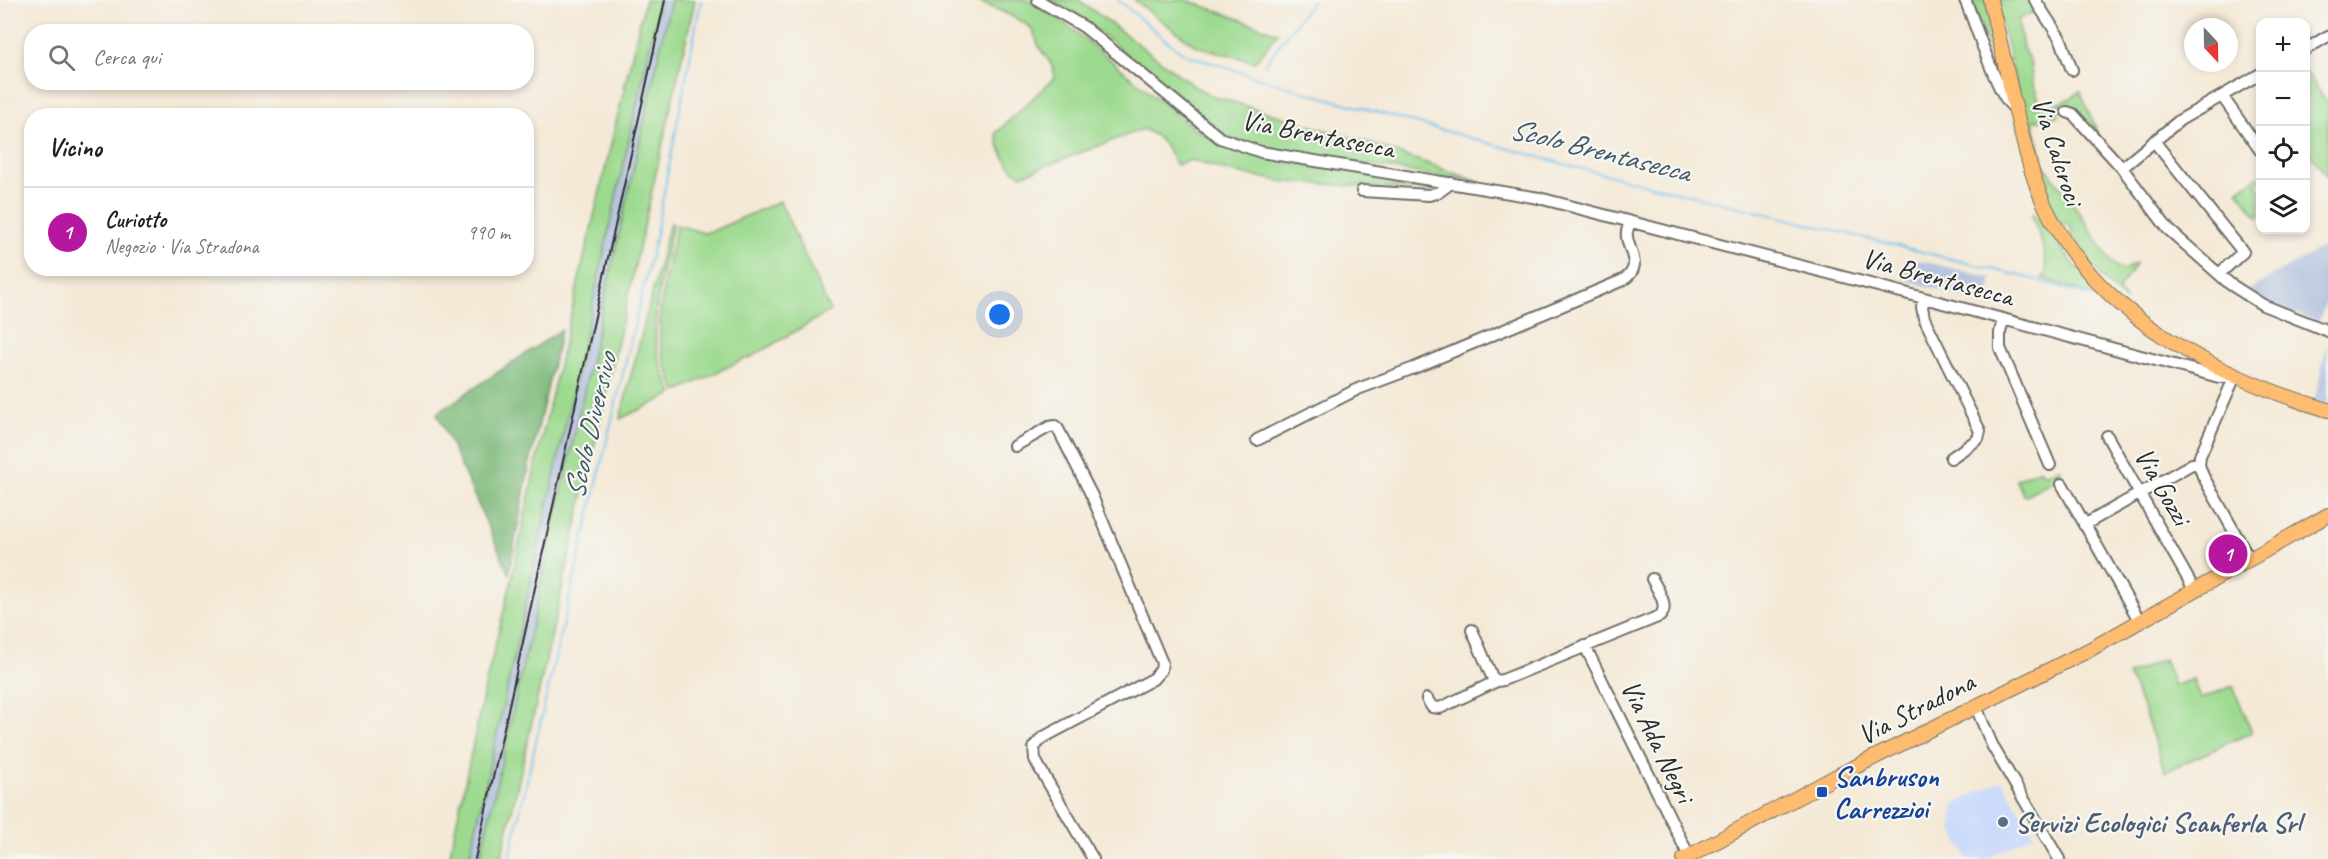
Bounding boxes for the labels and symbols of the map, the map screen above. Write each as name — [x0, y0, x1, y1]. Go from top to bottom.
north arrow — [2184, 18, 2238, 72]
street label: Via Calcroci — [2024, 93, 2093, 213]
street label: Via Brentasecca — [1239, 102, 1400, 166]
water label: Scolo Brentasecca — [1506, 109, 1697, 192]
street label: Via Brentasecca — [1859, 240, 2020, 315]
your location — [985, 300, 1014, 329]
water label: Scolo Diversivo — [555, 346, 626, 502]
street label: Via Gozzi — [2127, 441, 2201, 534]
pin: 1 — [2208, 532, 2248, 576]
street label: Via Stradona — [1852, 663, 1982, 752]
street label: Via Ada Negri — [1613, 674, 1704, 811]
place label: Sanbruson Carrezzioi — [1834, 759, 1940, 826]
marker: Sanbruson Carrezzioi — [1815, 785, 1829, 799]
place label: Servizi Ecologici Scanferla Srl — [2015, 805, 2306, 840]
marker: Servizi Ecologici Scanferla Srl — [1996, 815, 2010, 829]

